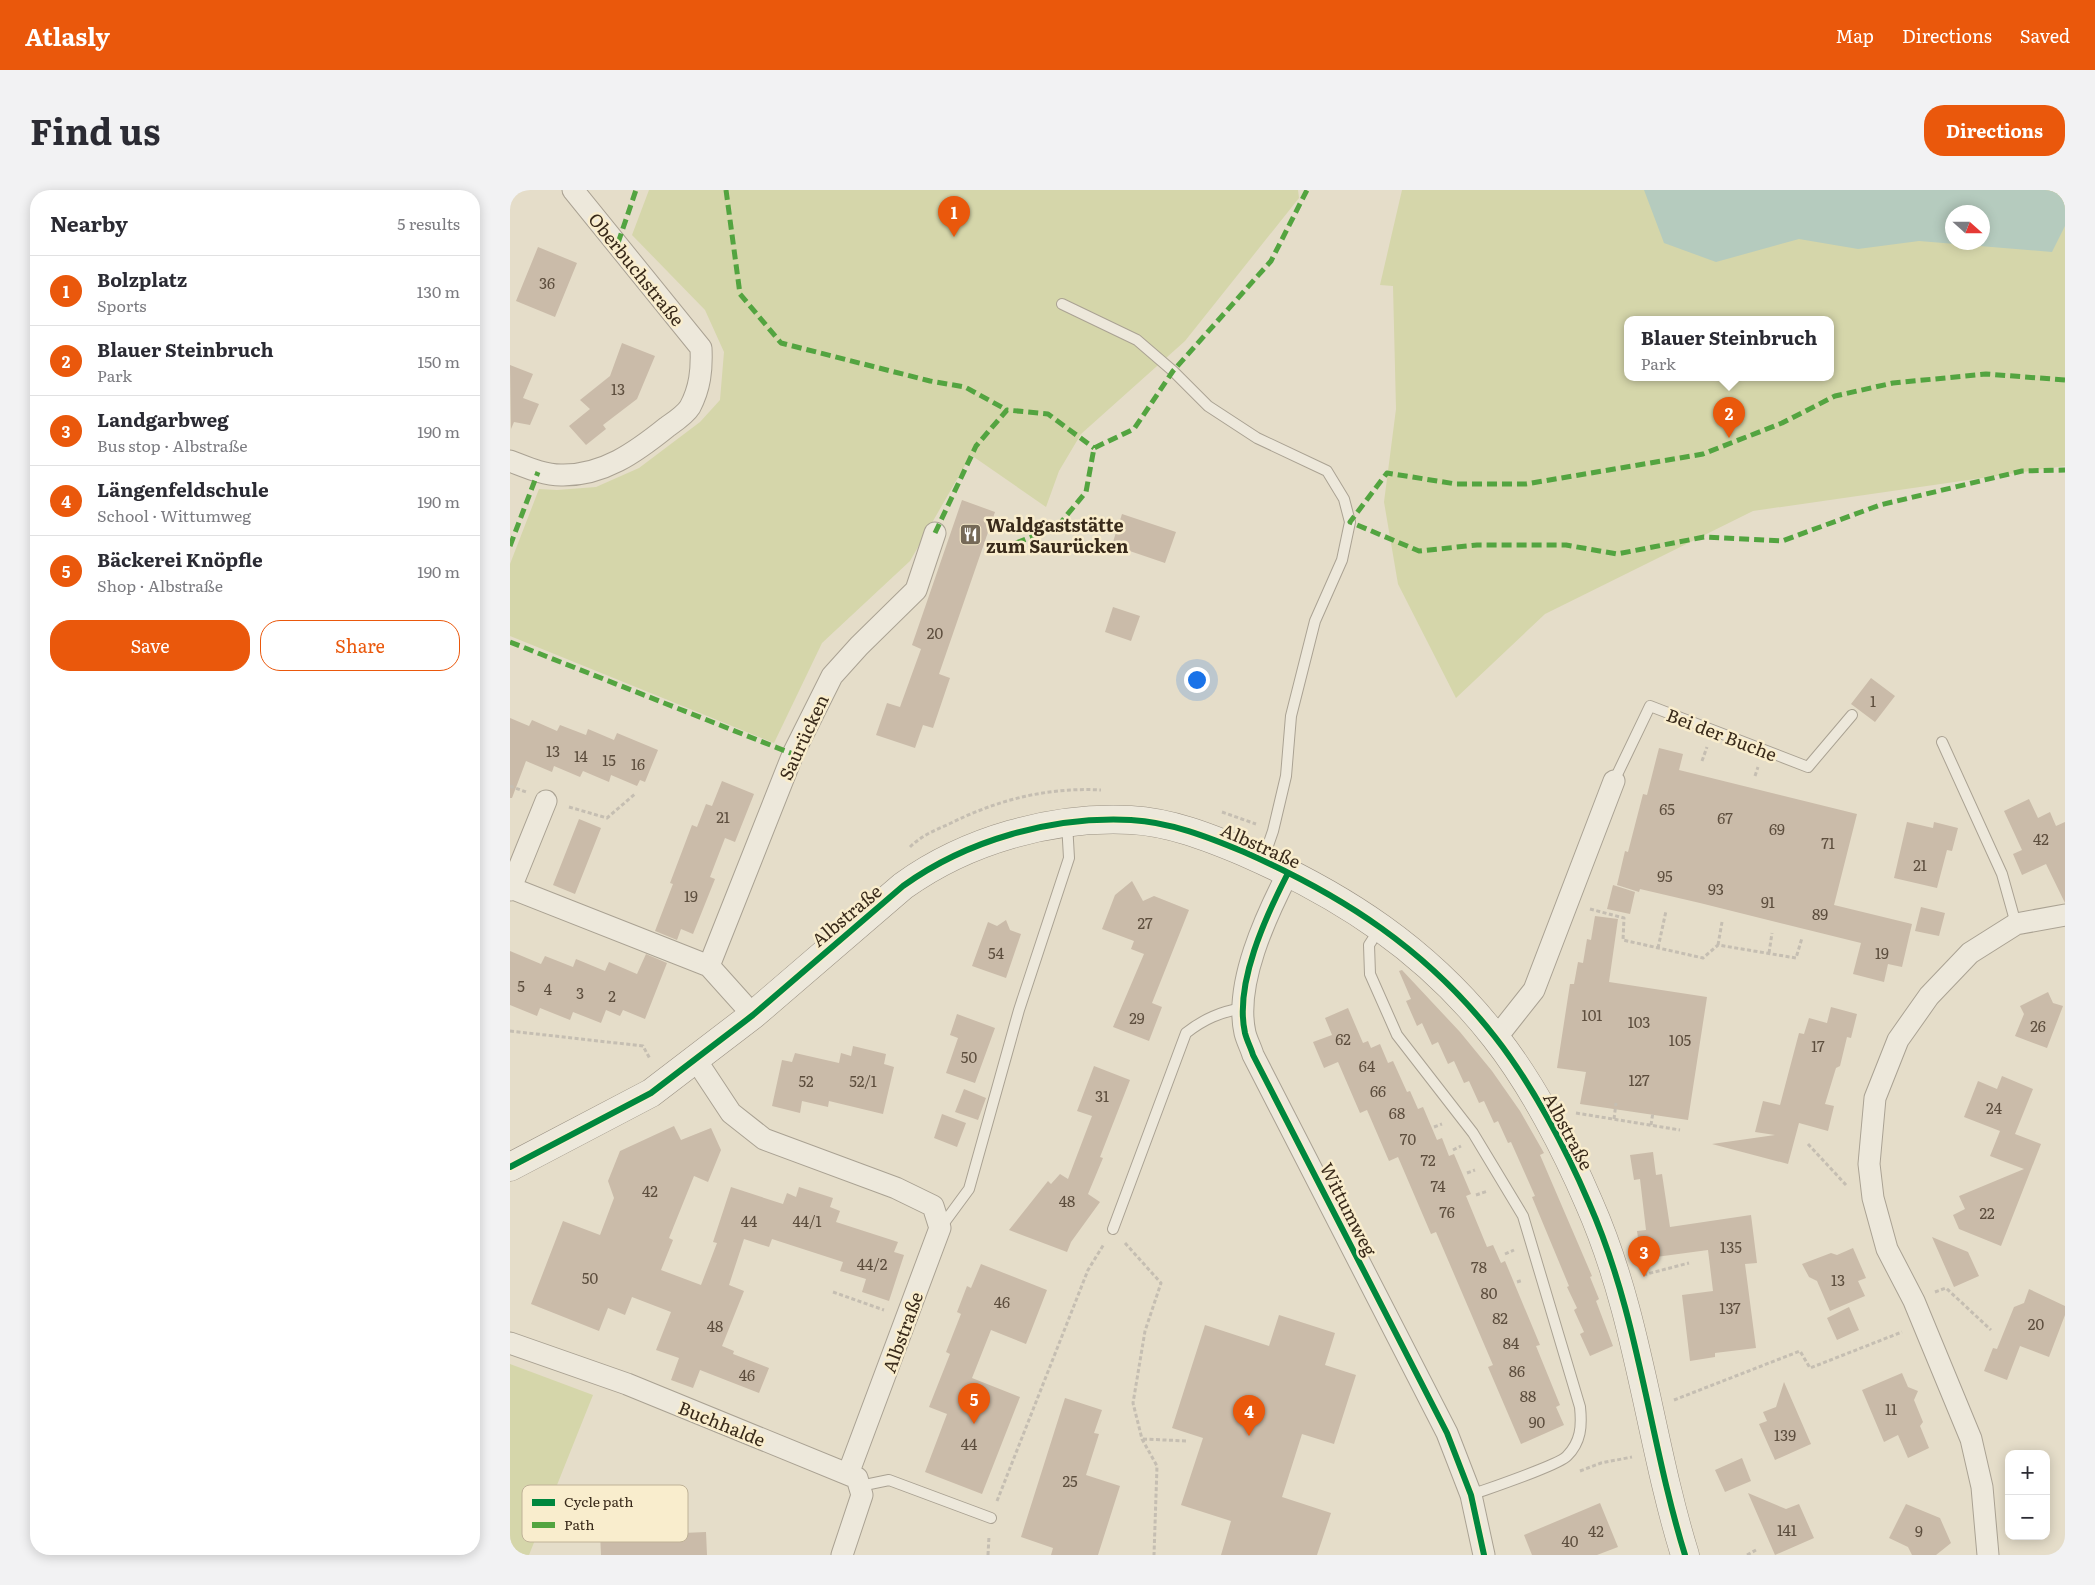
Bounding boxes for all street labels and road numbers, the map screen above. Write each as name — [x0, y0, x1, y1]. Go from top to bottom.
street label: Oberbuchstraße — [583, 206, 691, 332]
street label: Saurücken — [771, 690, 835, 784]
street label: Bei der Buche — [1663, 701, 1781, 767]
street label: Albstraße — [1217, 815, 1305, 875]
street label: Albstraße — [805, 877, 887, 953]
street label: Albstraße — [1537, 1087, 1601, 1175]
street label: Wittumweg — [1314, 1157, 1385, 1261]
street label: Albstraße — [875, 1288, 929, 1376]
street label: Buchhalde — [674, 1393, 770, 1453]

